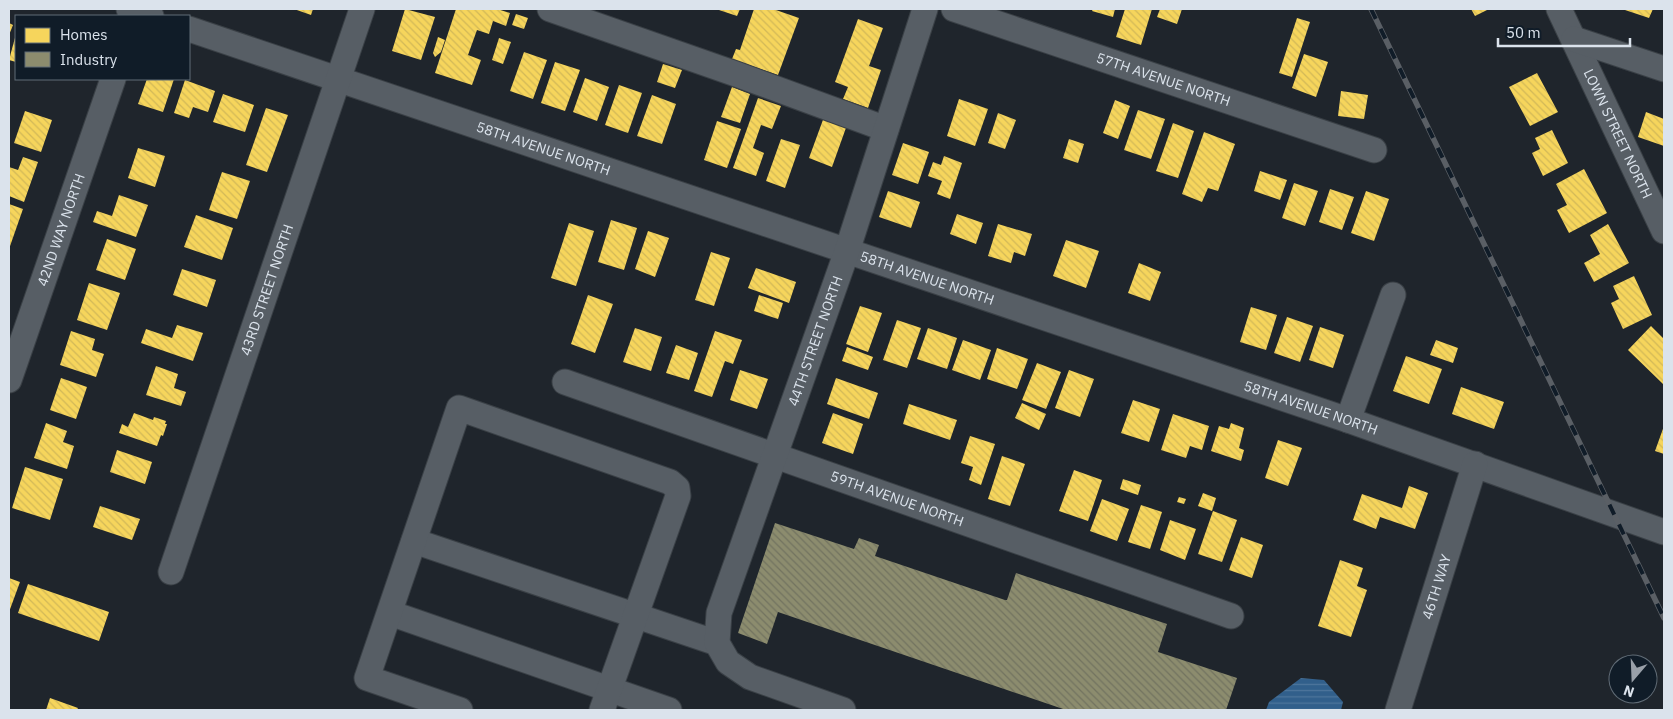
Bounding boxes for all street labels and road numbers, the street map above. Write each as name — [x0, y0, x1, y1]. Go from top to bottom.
street label: 57TH AVENUE NORTH — [1094, 48, 1233, 110]
street label: LOWN STREET NORTH — [1580, 66, 1656, 201]
street label: 58TH AVENUE NORTH — [474, 118, 613, 180]
street label: 42ND WAY NORTH — [33, 171, 89, 288]
street label: 43RD STREET NORTH — [236, 222, 297, 358]
street label: 58TH AVENUE NORTH — [858, 247, 997, 309]
street label: 44TH STREET NORTH — [784, 273, 847, 408]
street label: 58TH AVENUE NORTH — [1241, 377, 1380, 439]
street label: 59TH AVENUE NORTH — [828, 467, 966, 530]
street label: 46TH WAY — [1418, 552, 1455, 622]

